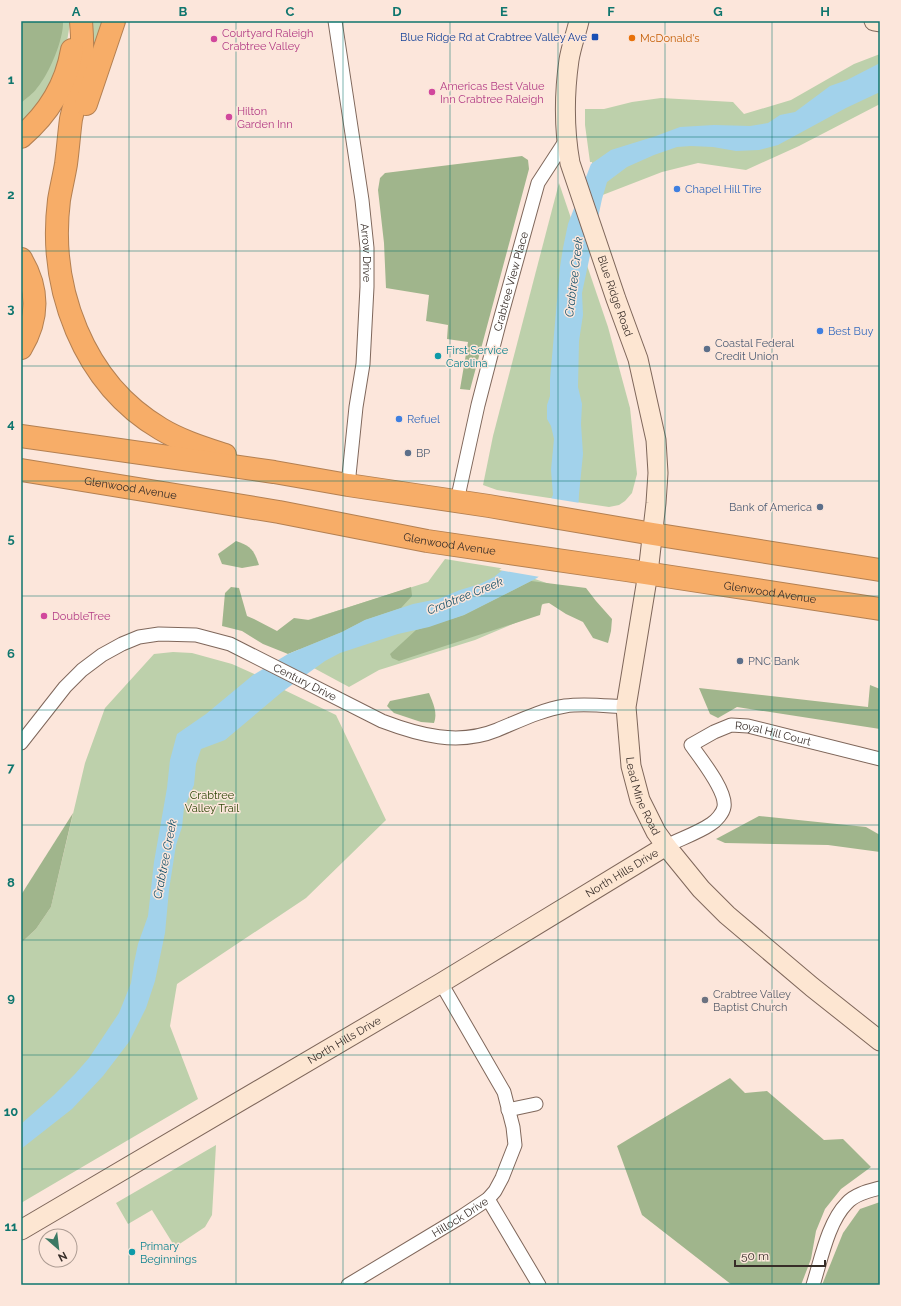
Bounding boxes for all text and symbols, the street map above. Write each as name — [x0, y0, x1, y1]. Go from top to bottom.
text: A — [72, 4, 81, 19]
text: B — [179, 4, 188, 19]
text: C — [286, 4, 295, 19]
text: D — [392, 4, 402, 19]
text: E — [500, 4, 508, 19]
text: F — [607, 4, 615, 19]
text: G — [713, 4, 723, 19]
text: H — [820, 4, 830, 19]
place label: Courtyard Raleigh Crabtree Valley — [222, 27, 313, 53]
place label: Blue Ridge Rd at Crabtree Valley Ave — [400, 31, 588, 44]
marker: Blue Ridge Rd at Crabtree Valley Ave — [590, 32, 600, 42]
place label: McDonald's — [640, 32, 700, 45]
marker: McDonald's — [627, 33, 637, 43]
marker: Courtyard Raleigh Crabtree Valley — [209, 34, 219, 44]
text: 1 — [8, 72, 15, 87]
place label: Americas Best Value Inn Crabtree Raleigh — [440, 80, 545, 106]
marker: Americas Best Value Inn Crabtree Raleigh — [427, 87, 437, 97]
place label: Hilton Garden Inn — [237, 105, 293, 131]
marker: Hilton Garden Inn — [224, 112, 234, 122]
place label: Chapel Hill Tire — [685, 183, 762, 196]
marker: Chapel Hill Tire — [672, 184, 682, 194]
text: 2 — [7, 187, 15, 202]
street label: Arrow Drive — [358, 223, 374, 283]
street label: Crabtree View Place — [491, 230, 531, 333]
water label: Crabtree Creek — [562, 236, 586, 318]
street label: Blue Ridge Road — [595, 254, 636, 338]
text: 3 — [7, 301, 15, 316]
place label: Best Buy — [828, 325, 873, 338]
marker: Best Buy — [815, 326, 825, 336]
place label: Coastal Federal Credit Union — [715, 337, 794, 363]
place label: First Service Carolina — [446, 344, 509, 370]
marker: Coastal Federal Credit Union — [702, 344, 712, 354]
marker: First Service Carolina — [433, 351, 443, 361]
place label: Refuel — [407, 413, 440, 426]
marker: Refuel — [394, 414, 404, 424]
text: 4 — [7, 416, 15, 431]
place label: BP — [416, 447, 430, 460]
marker: BP — [403, 448, 413, 458]
street label: Glenwood Avenue — [83, 474, 178, 502]
place label: Bank of America — [729, 501, 812, 514]
marker: Bank of America — [815, 502, 825, 512]
street label: Glenwood Avenue — [402, 530, 497, 558]
text: 5 — [7, 531, 15, 546]
water label: Crabtree Creek — [425, 574, 506, 618]
street label: Glenwood Avenue — [723, 579, 818, 606]
place label: DoubleTree — [52, 610, 111, 623]
marker: DoubleTree — [39, 611, 49, 621]
text: 6 — [7, 646, 15, 661]
place label: PNC Bank — [748, 655, 799, 668]
marker: PNC Bank — [735, 656, 745, 666]
street label: Century Drive — [271, 661, 339, 704]
street label: Royal Hill Court — [734, 719, 813, 748]
street label: Lead Mine Road — [624, 756, 663, 837]
text: 7 — [7, 760, 15, 775]
park label: Crabtree Valley Trail — [185, 789, 239, 815]
water label: Crabtree Creek — [150, 818, 180, 900]
street label: North Hills Drive — [583, 846, 661, 900]
text: 8 — [7, 875, 15, 890]
place label: Crabtree Valley Baptist Church — [713, 988, 791, 1014]
text: 9 — [7, 990, 15, 1005]
marker: Crabtree Valley Baptist Church — [700, 995, 710, 1005]
street label: North Hills Drive — [305, 1013, 384, 1066]
text: 10 — [4, 1104, 18, 1119]
street label: Hillock Drive — [429, 1194, 491, 1240]
text: 11 — [5, 1219, 18, 1234]
north arrow — [38, 1228, 78, 1268]
place label: Primary Beginnings — [140, 1240, 197, 1266]
scale bar — [735, 1242, 825, 1268]
marker: Primary Beginnings — [127, 1247, 137, 1257]
text: N — [56, 1249, 69, 1264]
text: 50 m — [741, 1249, 769, 1263]

